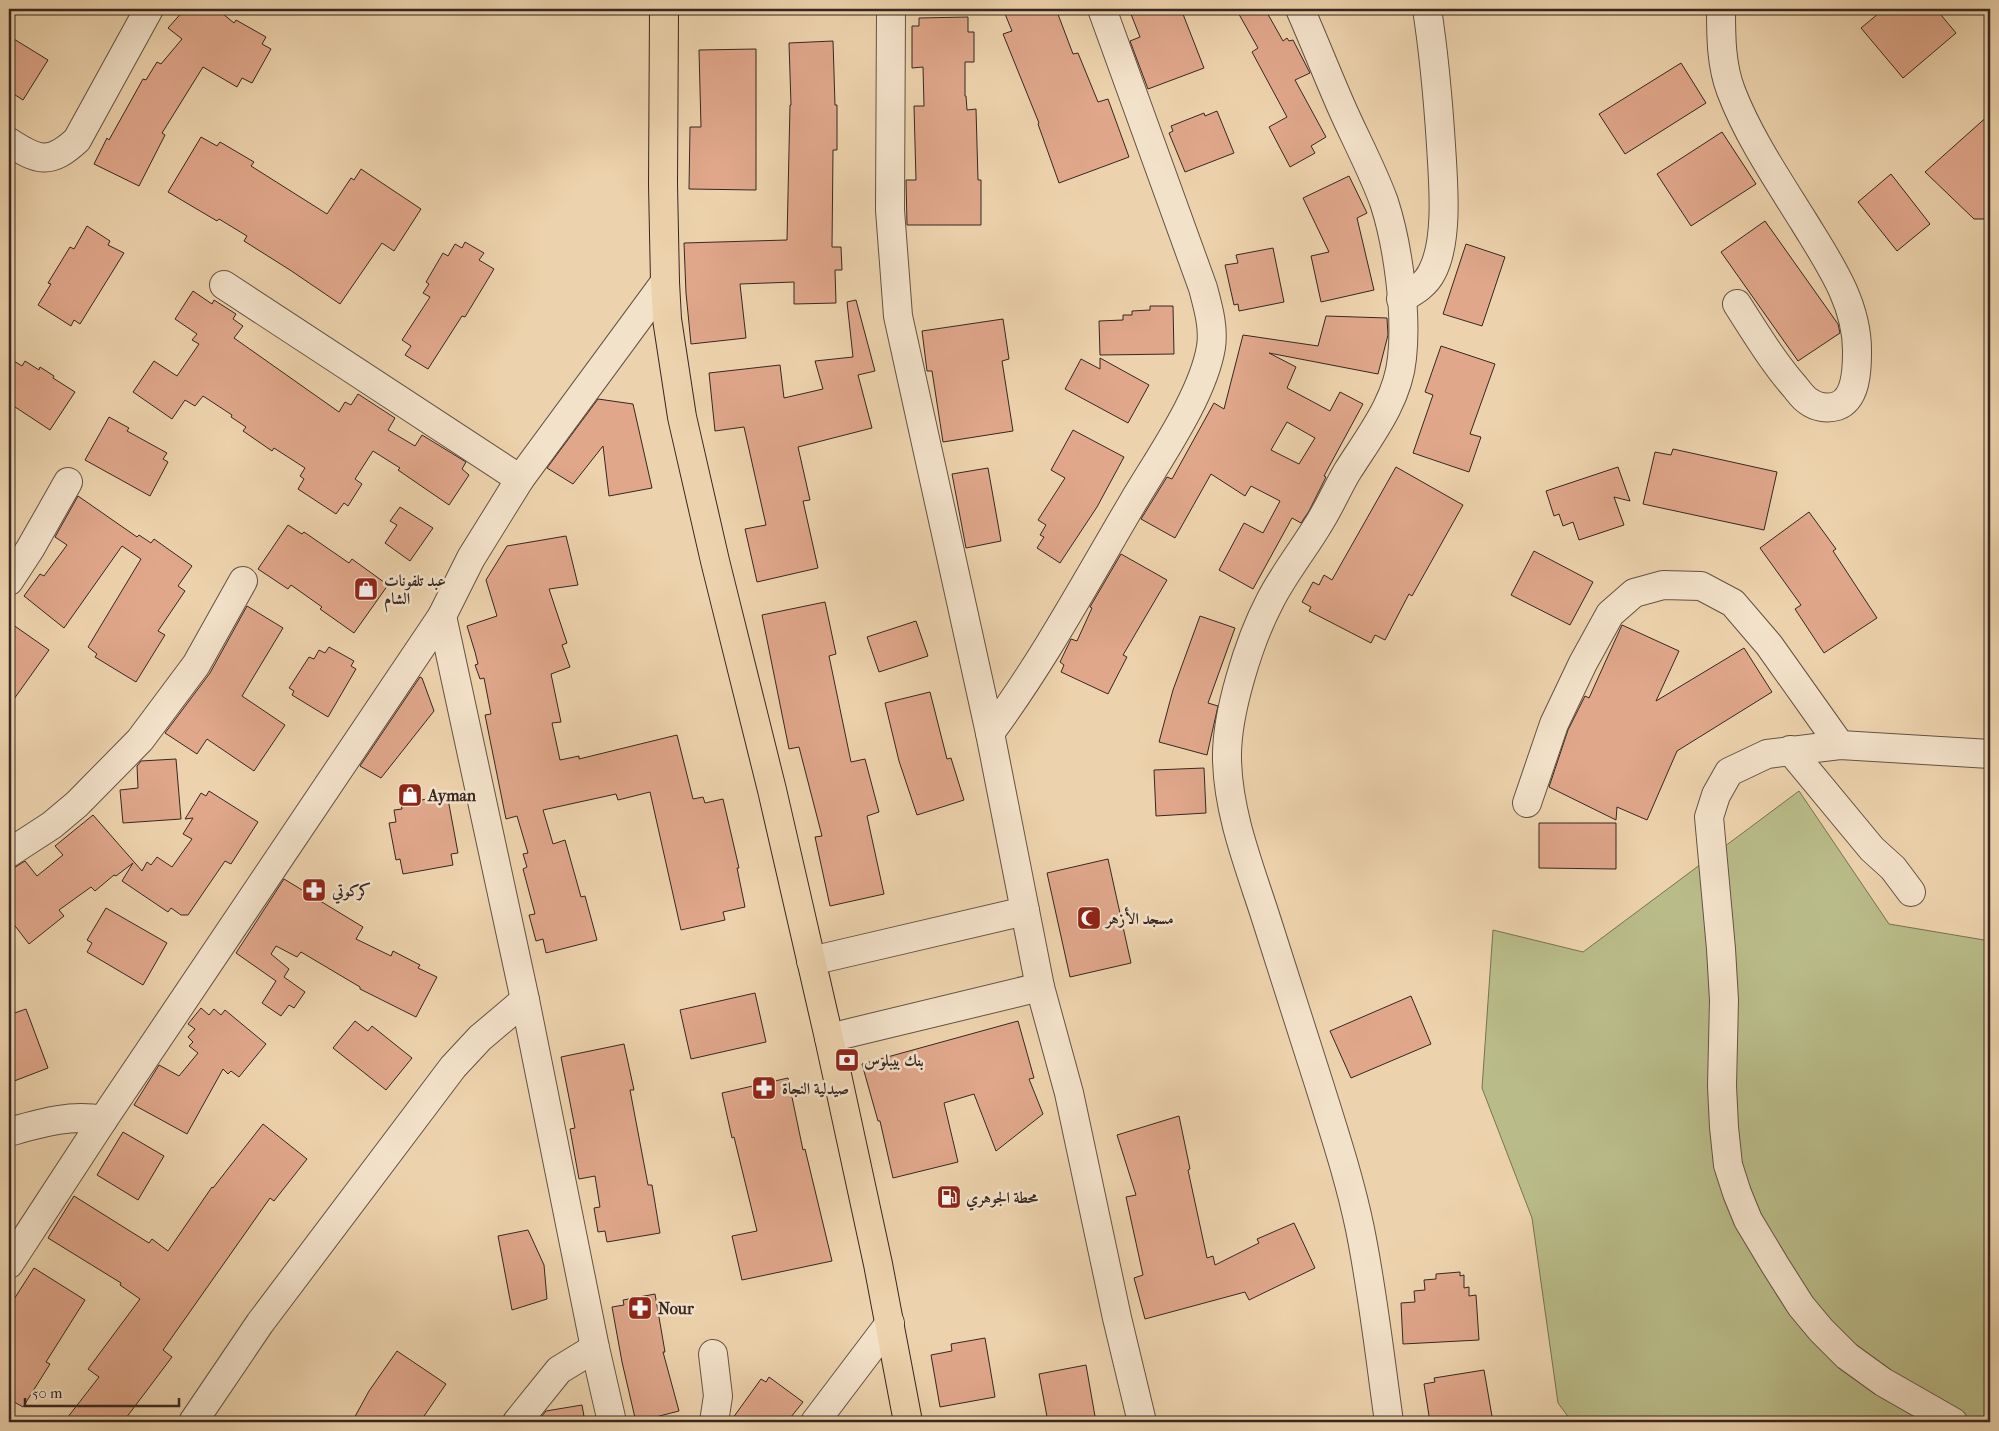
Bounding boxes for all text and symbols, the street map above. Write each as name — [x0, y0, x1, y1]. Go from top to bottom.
place label: عبد تلفونات الشام — [384, 571, 446, 613]
shop icon: عبد تلفونات الشام — [353, 576, 379, 602]
shop icon: Ayman — [397, 782, 423, 808]
place label: Ayman — [427, 786, 477, 806]
pharmacy icon: كركوتي — [301, 877, 327, 903]
place label: كركوتي — [331, 881, 371, 904]
mosque icon: مسجد الأزهر — [1076, 905, 1102, 931]
place label: مسجد الأزهر — [1104, 907, 1174, 929]
bank icon: بنك بيبلوس — [834, 1047, 860, 1073]
place label: بنك بيبلوس — [864, 1051, 924, 1071]
pharmacy icon: صيدلية النجاة — [751, 1075, 777, 1101]
place label: صيدلية النجاة — [782, 1079, 849, 1098]
fuel station icon: محطة الجوهري — [936, 1184, 962, 1210]
place label: محطة الجوهري — [966, 1188, 1038, 1211]
pharmacy icon: Nour — [627, 1295, 653, 1321]
place label: Nour — [658, 1299, 695, 1318]
scale bar — [25, 1376, 179, 1408]
text: 50 m — [32, 1384, 63, 1402]

